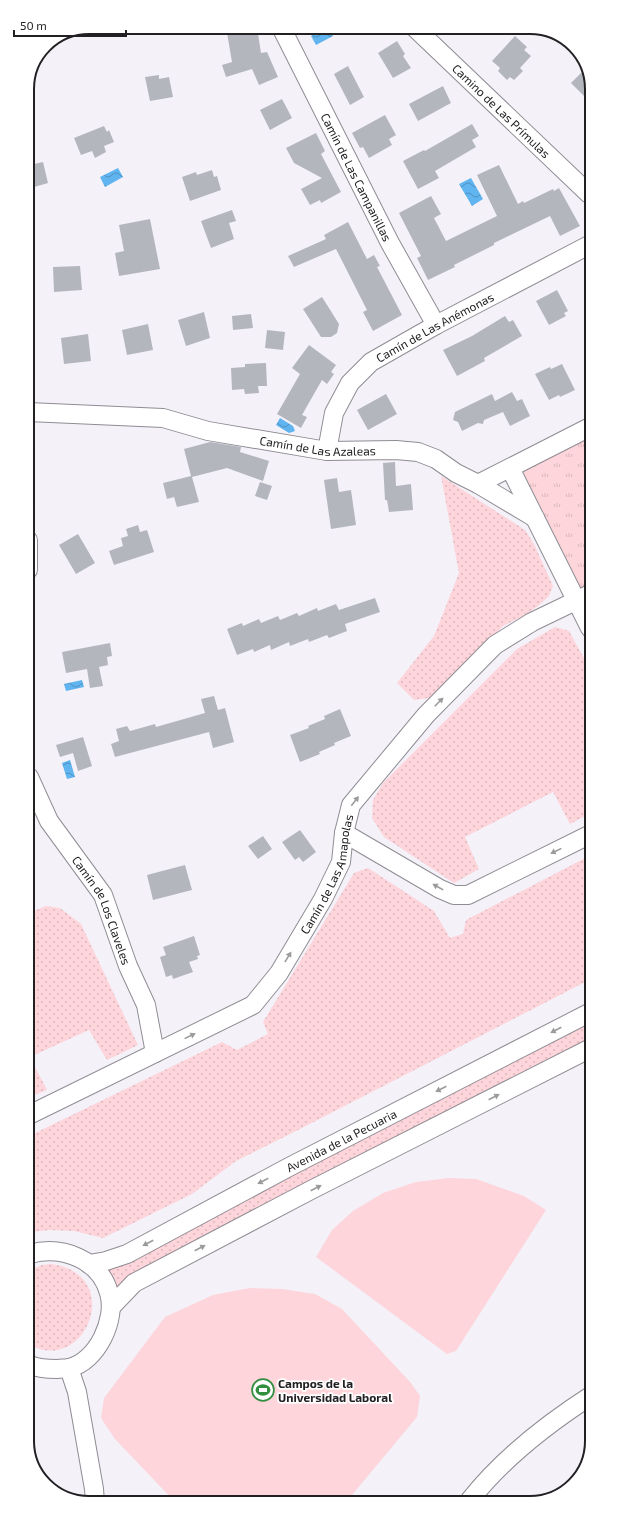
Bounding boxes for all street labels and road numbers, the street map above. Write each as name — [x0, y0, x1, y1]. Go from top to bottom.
street label: Camino de Las Prímulas — [450, 61, 553, 160]
street label: Camín de Las Campanillas — [319, 111, 395, 243]
street label: Camín de Las Anémonas — [373, 289, 496, 365]
street label: Camín de Las Azaleas — [259, 433, 376, 458]
street label: Camín de Las Amapolas — [297, 813, 355, 936]
street label: Camín de Los Claveles — [70, 853, 134, 966]
street label: Avenida de la Pecuaria — [284, 1106, 399, 1174]

